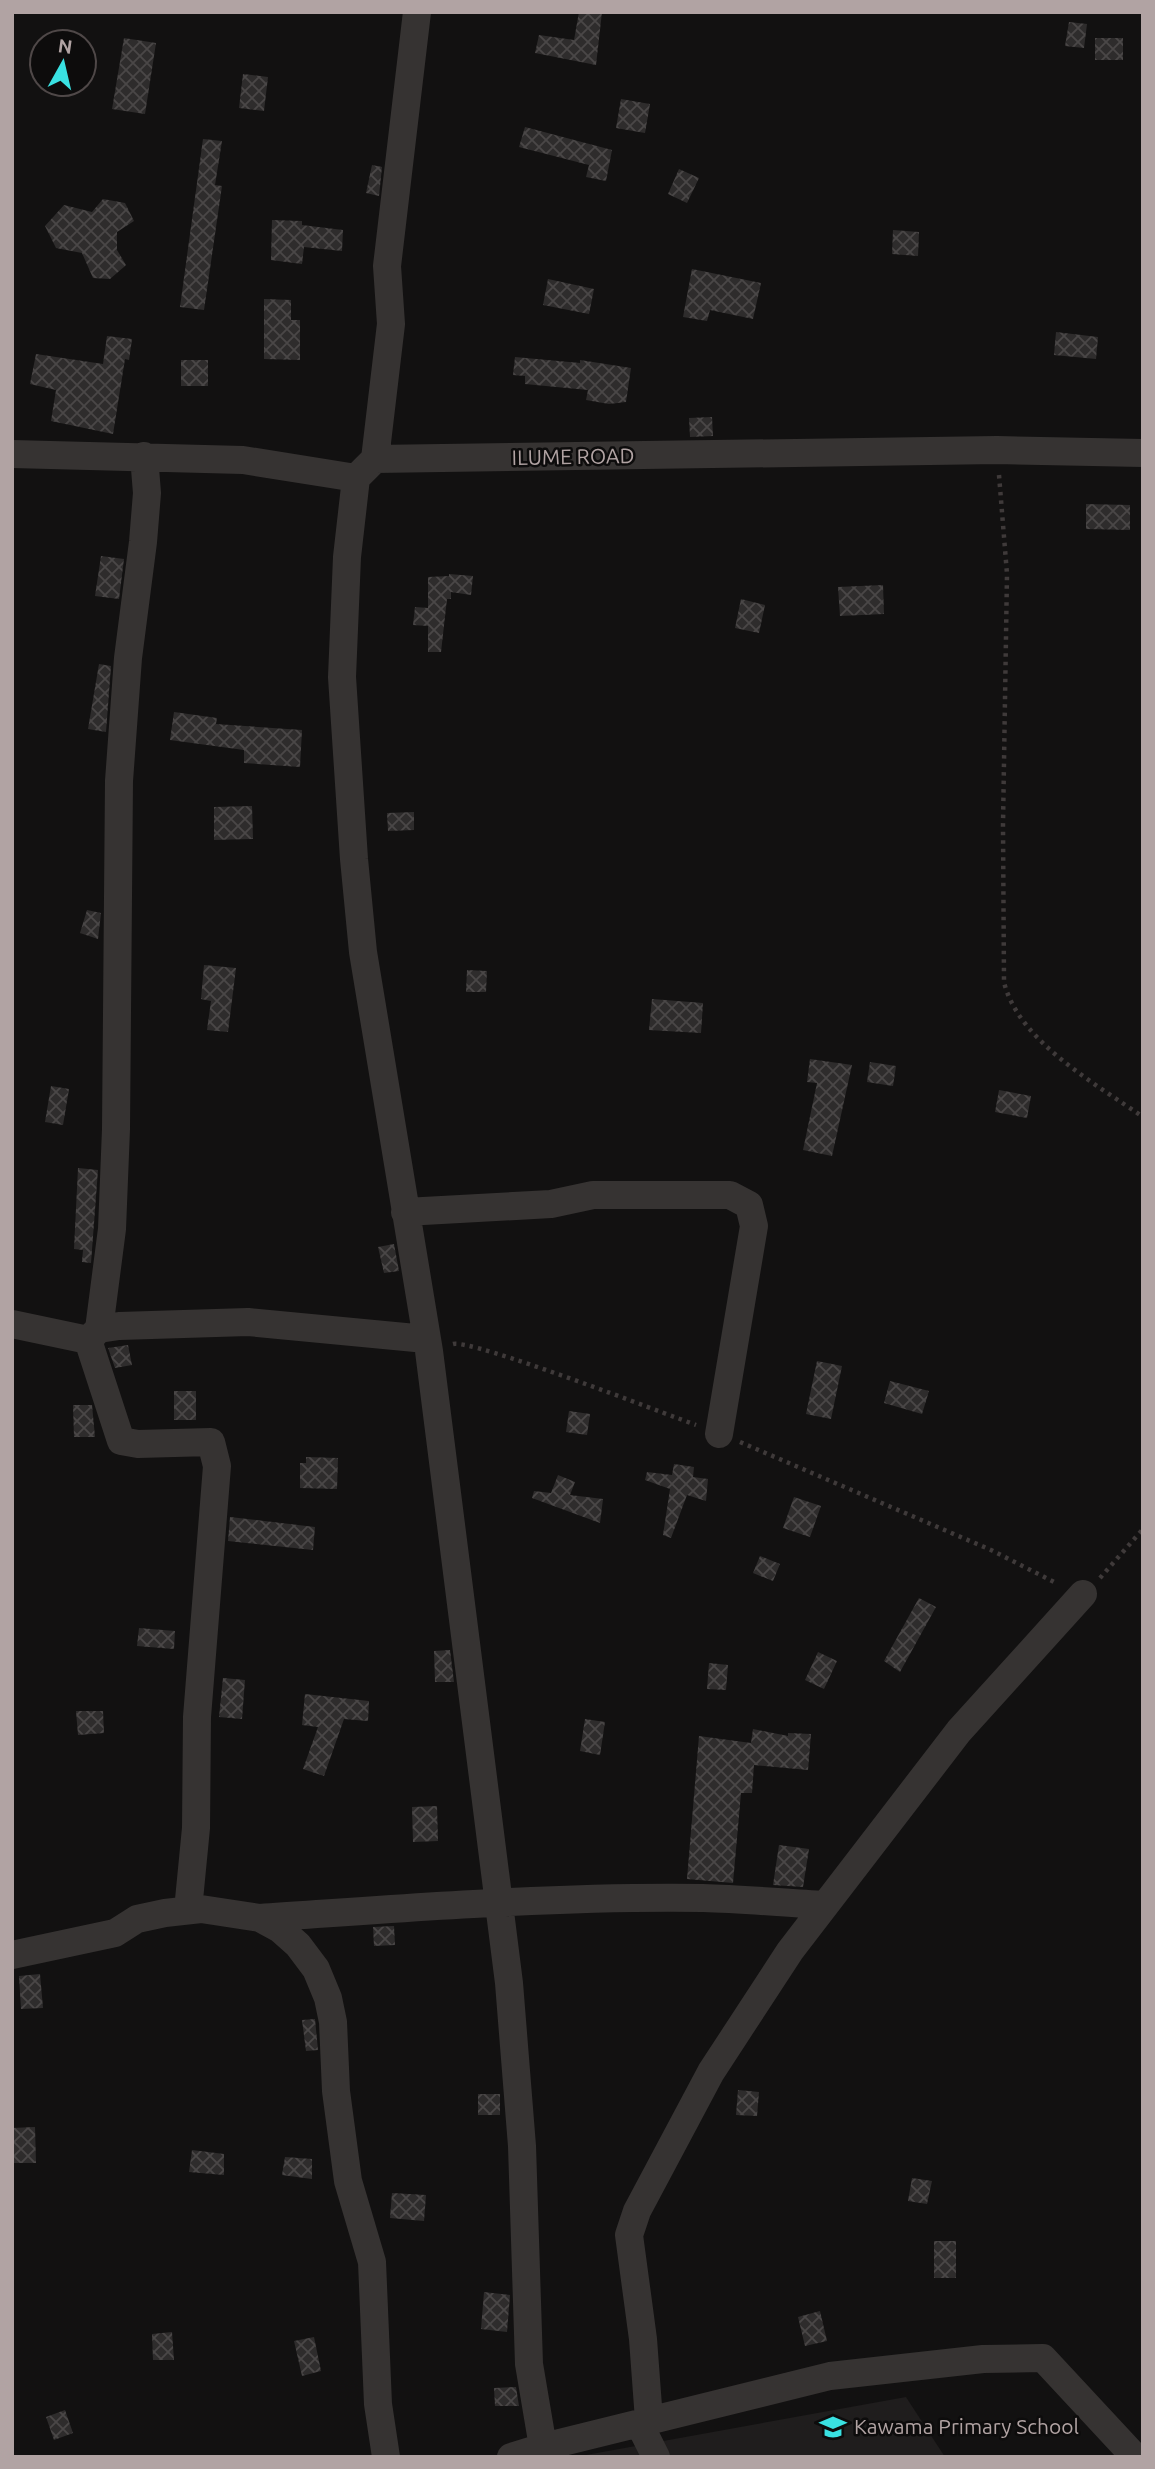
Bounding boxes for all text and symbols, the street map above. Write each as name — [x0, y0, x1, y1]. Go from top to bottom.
north arrow — [28, 28, 98, 98]
text: N — [57, 34, 74, 58]
street label: ILUME ROAD — [511, 443, 635, 469]
school or university icon: Kawama Primary School — [818, 2412, 848, 2442]
place label: Kawama Primary School — [854, 2414, 1079, 2438]

